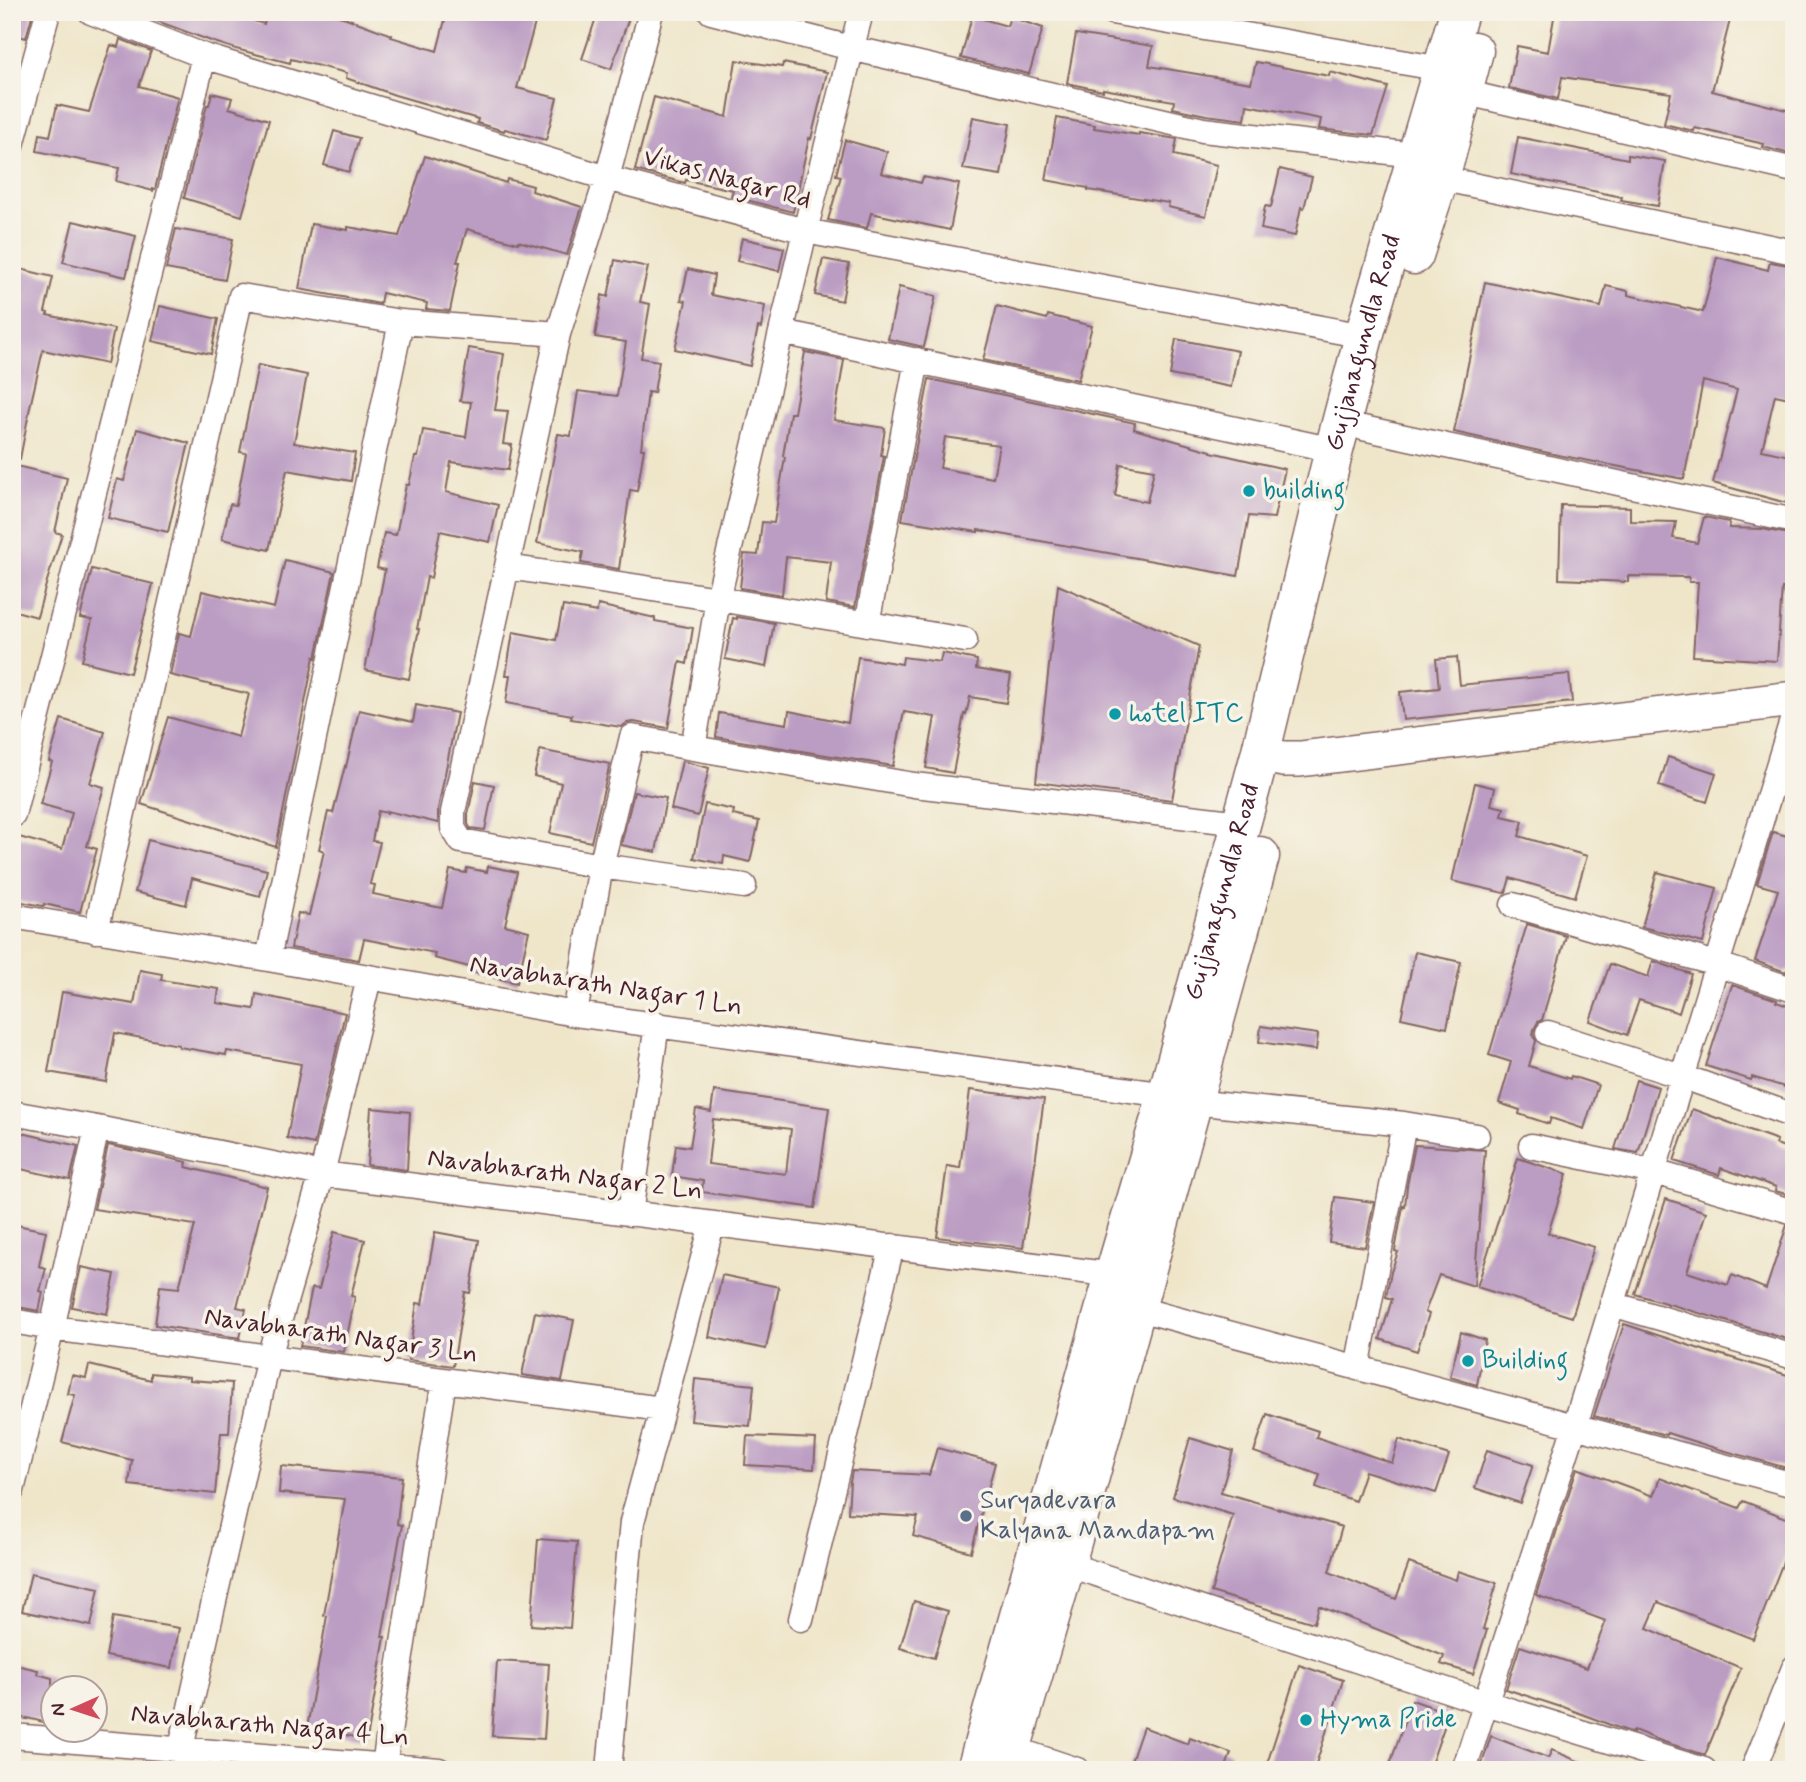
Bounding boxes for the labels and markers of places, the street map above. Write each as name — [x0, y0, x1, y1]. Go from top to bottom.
place label: building — [1263, 474, 1346, 511]
marker: building — [1241, 483, 1257, 499]
place label: hotel ITC — [1129, 697, 1243, 731]
marker: hotel ITC — [1107, 706, 1123, 722]
place label: Building — [1482, 1344, 1568, 1381]
marker: Building — [1460, 1353, 1476, 1369]
place label: Suryadevara Kalyana Mandapam — [980, 1484, 1215, 1548]
marker: Suryadevara Kalyana Mandapam — [958, 1508, 974, 1524]
place label: Hyma Pride — [1320, 1703, 1457, 1737]
marker: Hyma Pride — [1298, 1712, 1314, 1728]

